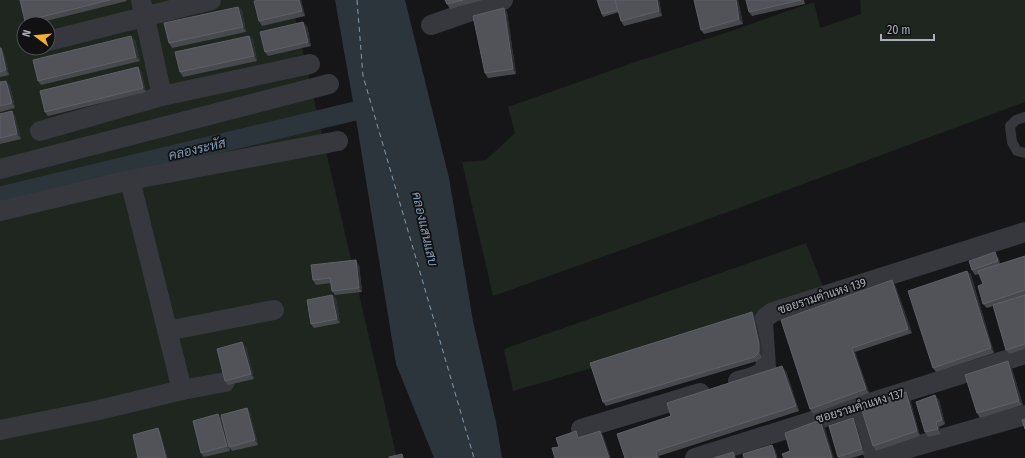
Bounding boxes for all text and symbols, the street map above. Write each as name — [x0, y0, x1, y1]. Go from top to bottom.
north arrow — [16, 16, 56, 56]
scale bar — [881, 16, 934, 42]
text: 20 m — [887, 23, 911, 37]
text: N — [20, 28, 34, 38]
water label: คลองระหัส — [167, 135, 227, 163]
water label: คลองแสนแสบ — [409, 190, 441, 268]
street label: ซอยรามคำแหง 139 — [776, 275, 868, 317]
street label: ซอยรามคำแหง 137 — [814, 386, 906, 426]

